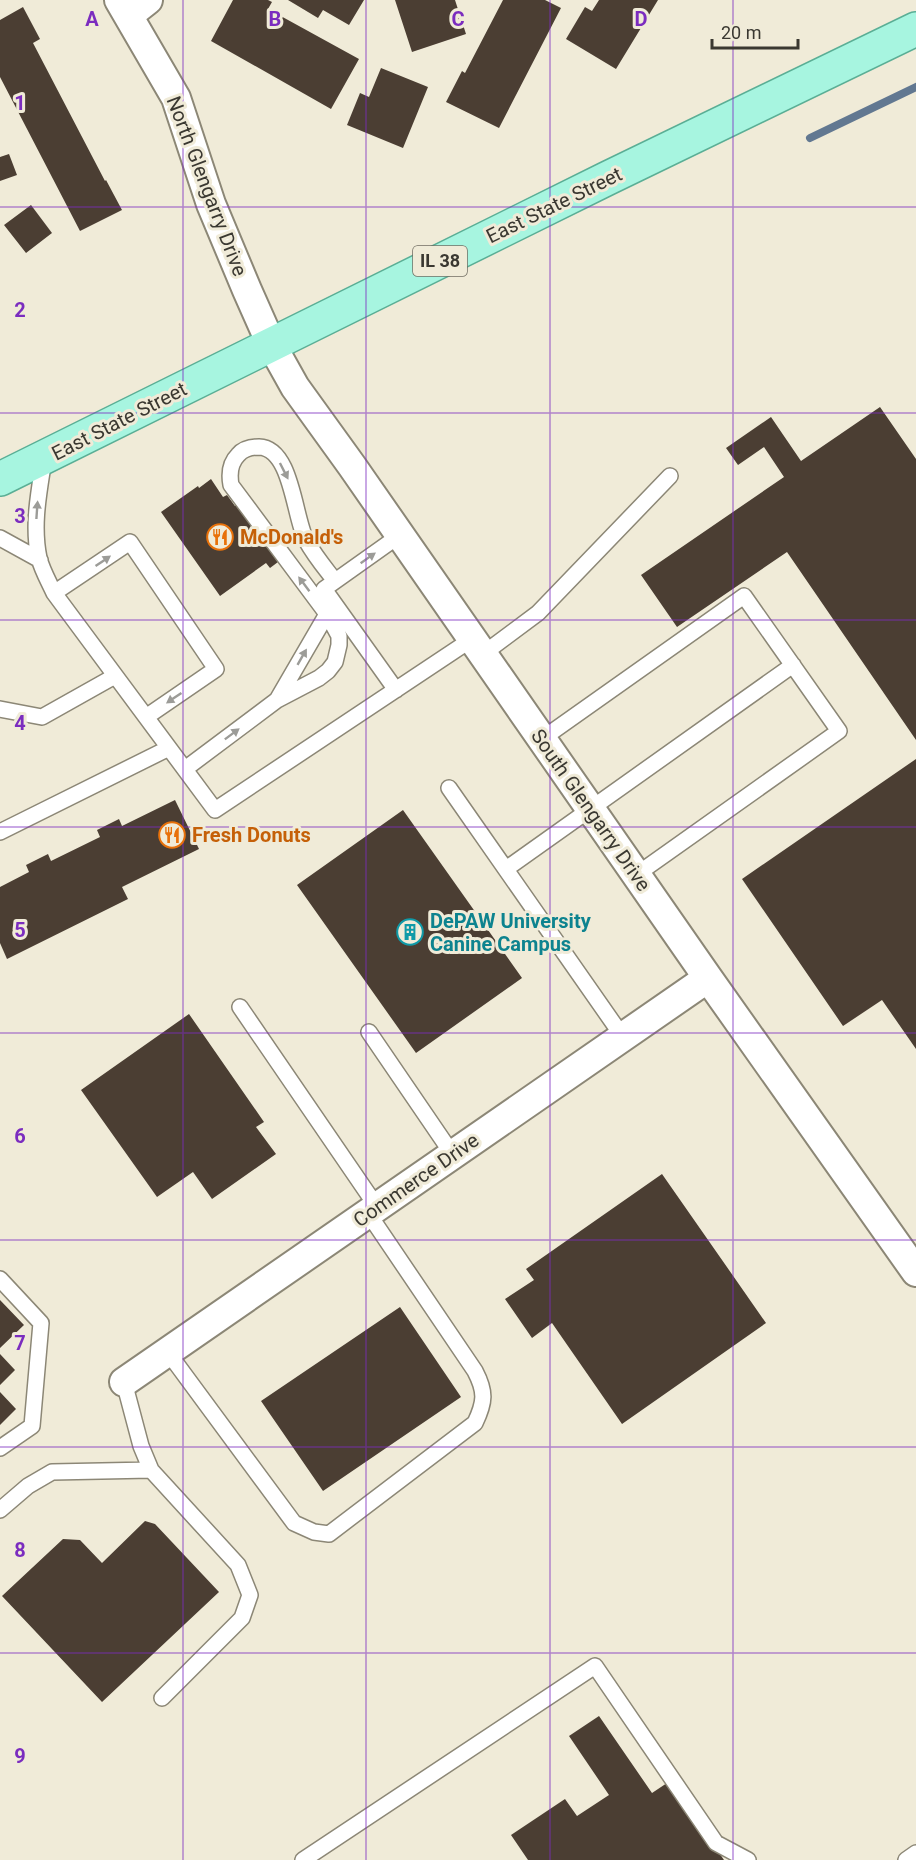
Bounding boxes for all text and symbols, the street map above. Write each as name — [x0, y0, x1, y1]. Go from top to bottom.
text: A — [85, 7, 99, 31]
text: B — [269, 7, 281, 31]
text: C — [451, 7, 465, 31]
text: D — [635, 7, 648, 31]
scale bar — [712, 12, 798, 50]
text: 20 m — [721, 22, 761, 43]
text: 1 — [14, 91, 26, 115]
street label: North Glengarry Drive — [162, 93, 252, 279]
street label: East State Street — [482, 162, 626, 248]
road number: IL 38 — [413, 246, 467, 276]
text: 2 — [14, 298, 26, 322]
street label: East State Street — [48, 377, 190, 465]
one-way arrow — [279, 462, 288, 479]
one-way arrow — [32, 500, 42, 519]
text: 3 — [14, 504, 26, 528]
restaurant icon: McDonald's — [205, 522, 235, 552]
place label: McDonald's — [240, 525, 343, 549]
one-way arrow — [359, 552, 375, 564]
one-way arrow — [95, 556, 111, 567]
one-way arrow — [298, 577, 310, 593]
one-way arrow — [297, 648, 307, 665]
one-way arrow — [167, 692, 183, 704]
text: 4 — [14, 711, 26, 735]
street label: South Glengarry Drive — [526, 724, 656, 896]
one-way arrow — [224, 728, 239, 740]
restaurant icon: Fresh Donuts — [157, 820, 187, 850]
place label: Fresh Donuts — [192, 823, 311, 847]
place label: DePAW University Canine Campus — [430, 909, 592, 956]
building icon: DePAW University Canine Campus — [395, 917, 425, 947]
text: 5 — [14, 918, 26, 942]
text: 6 — [14, 1124, 26, 1148]
street label: Commerce Drive — [349, 1128, 483, 1232]
text: 7 — [14, 1331, 26, 1355]
text: 8 — [14, 1538, 26, 1562]
text: 9 — [14, 1744, 26, 1768]

